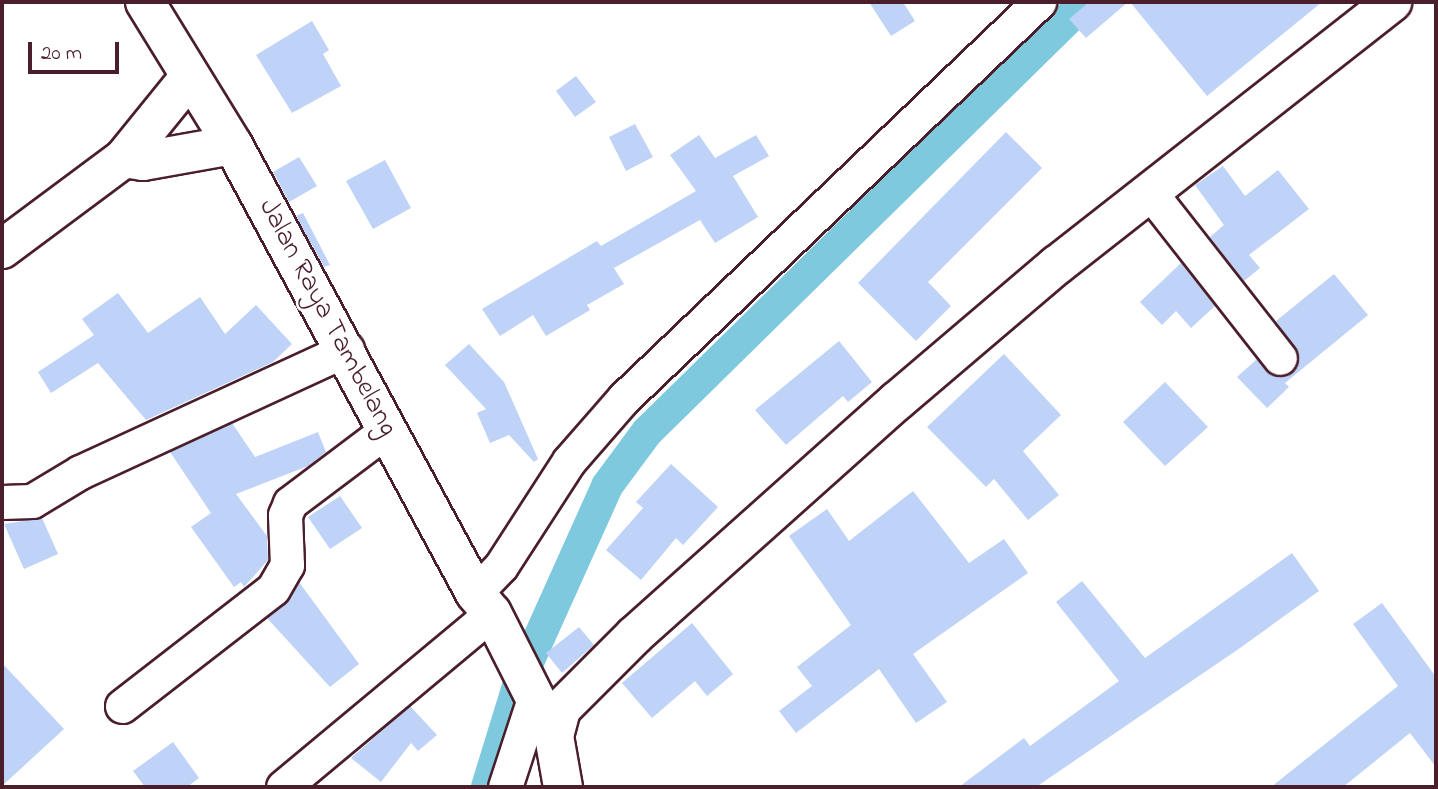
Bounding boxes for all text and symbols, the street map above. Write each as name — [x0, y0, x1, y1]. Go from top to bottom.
scale bar — [32, 28, 122, 72]
text: 20 m — [41, 39, 82, 69]
street label: Jalan Raya Tambelang — [250, 193, 404, 443]

